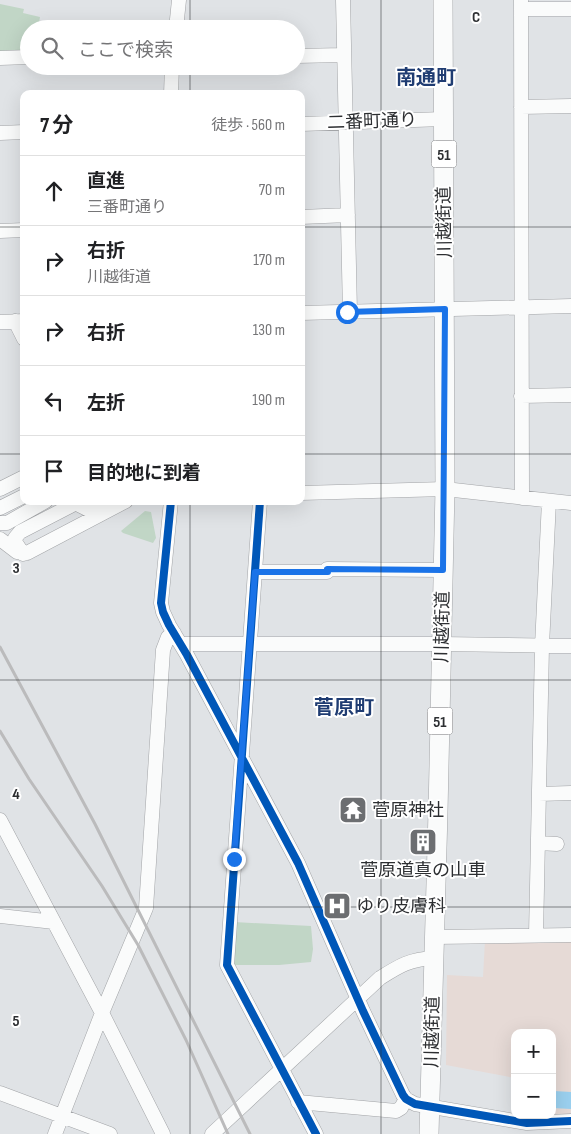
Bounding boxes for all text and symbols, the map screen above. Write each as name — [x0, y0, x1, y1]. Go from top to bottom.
text: C — [472, 8, 480, 27]
search box — [20, 20, 305, 75]
icon: search — [38, 34, 66, 62]
text: ここで検索 — [78, 39, 173, 62]
district label: 南通町 — [396, 66, 456, 90]
street label: 二番町通り — [327, 109, 417, 134]
text: 7 分 — [40, 113, 73, 138]
text: 徒歩 · 560 m — [211, 116, 285, 135]
road number: 51 — [432, 140, 456, 168]
text: 直進 — [87, 170, 125, 193]
icon: ahead — [40, 177, 68, 205]
text: 70 m — [259, 181, 285, 200]
street label: 川越街道 — [433, 186, 456, 258]
text: 三番町通り — [87, 198, 167, 217]
text: 右折 — [87, 240, 125, 263]
icon: right — [40, 247, 68, 275]
text: 170 m — [253, 251, 285, 270]
text: 川越街道 — [87, 268, 151, 287]
route start — [336, 301, 359, 324]
icon: right — [40, 317, 68, 345]
text: 130 m — [253, 321, 285, 340]
text: 右折 — [87, 322, 125, 345]
icon: left — [40, 387, 68, 415]
text: 190 m — [252, 391, 285, 410]
text: 左折 — [87, 392, 125, 415]
icon: arrive — [40, 457, 68, 485]
text: 目的地に到着 — [87, 462, 201, 485]
text: 3 — [12, 559, 20, 578]
street label: 川越街道 — [431, 591, 454, 663]
district label: 菅原町 — [314, 696, 374, 720]
road number: 51 — [428, 708, 452, 734]
text: 4 — [12, 785, 20, 804]
temple icon: 菅原神社 — [338, 795, 368, 825]
place label: 菅原神社 — [372, 800, 444, 821]
building icon: 菅原道真の山車 — [408, 827, 438, 857]
route end — [223, 848, 246, 871]
place label: 菅原道真の山車 — [360, 860, 486, 881]
hospital icon: ゆり皮膚科 — [322, 891, 352, 921]
place label: ゆり皮膚科 — [356, 896, 446, 917]
street label: 川越街道 — [421, 996, 444, 1068]
text: 5 — [12, 1012, 20, 1031]
map controls — [511, 1029, 556, 1119]
button: + — [511, 1029, 556, 1074]
button: − — [511, 1074, 556, 1119]

